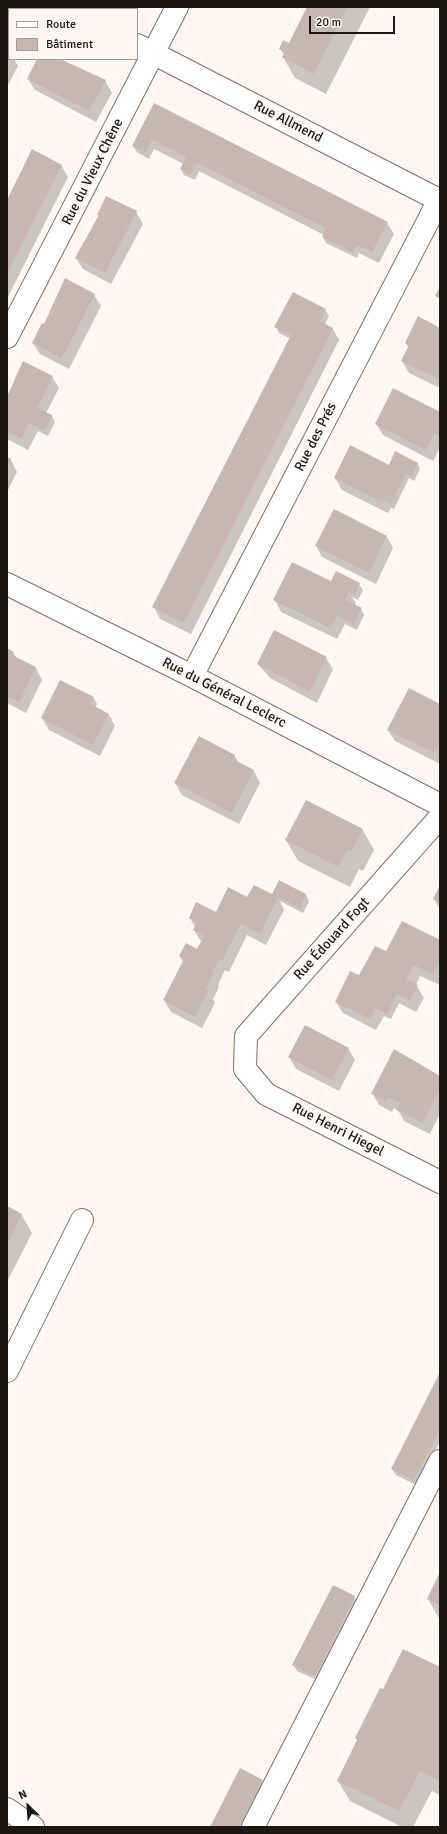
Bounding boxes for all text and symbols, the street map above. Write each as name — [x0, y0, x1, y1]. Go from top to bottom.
legend — [8, 8, 138, 60]
scale bar — [311, 8, 397, 34]
text: 20 m — [316, 15, 341, 30]
text: Route — [46, 17, 76, 32]
text: Bâtiment — [46, 37, 93, 52]
street label: Rue Allmend — [251, 97, 325, 147]
street label: Rue du Vieux Chêne — [59, 116, 127, 228]
street label: Rue des Prés — [291, 400, 341, 474]
street label: Rue du Général Leclerc — [159, 654, 289, 732]
street label: Rue Édouard Fogt — [291, 894, 373, 984]
street label: Rue Henri Hiegel — [289, 1100, 387, 1160]
north arrow — [8, 1786, 48, 1826]
text: N — [17, 1787, 29, 1802]

